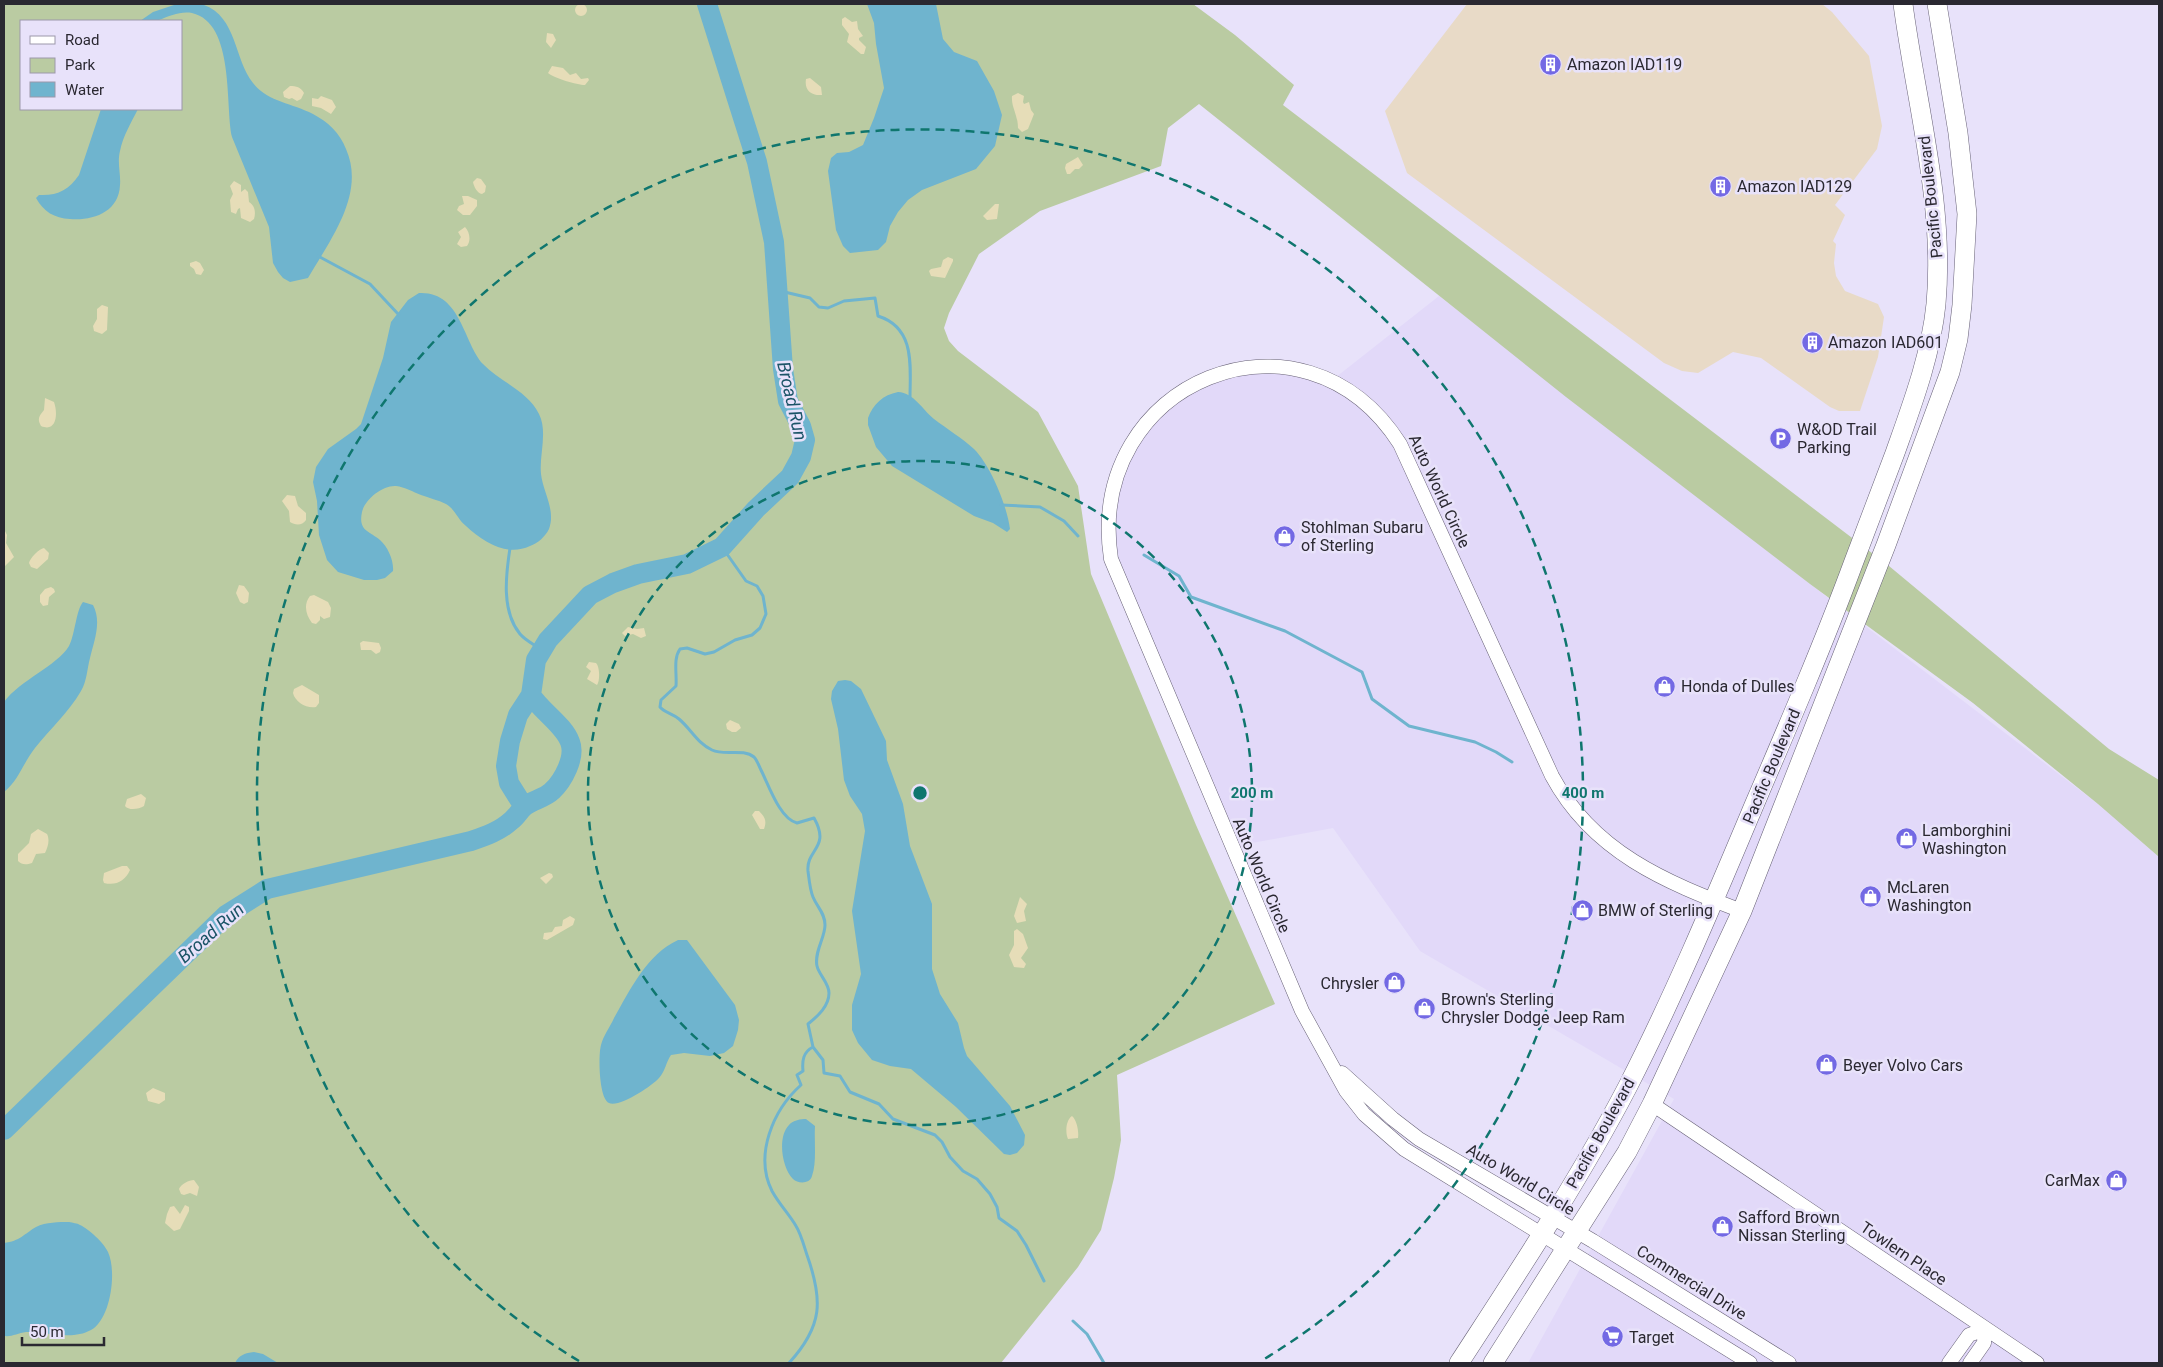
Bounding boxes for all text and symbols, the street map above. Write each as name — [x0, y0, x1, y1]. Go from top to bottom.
legend — [20, 20, 182, 110]
text: Road — [65, 31, 99, 49]
building icon: Amazon IAD119 — [1539, 52, 1563, 76]
place label: Amazon IAD119 — [1567, 55, 1682, 74]
text: Park — [65, 56, 96, 74]
text: Water — [65, 81, 104, 99]
street label: Pacific Boulevard — [1915, 135, 1946, 259]
building icon: Amazon IAD129 — [1709, 174, 1733, 198]
place label: Amazon IAD129 — [1737, 177, 1852, 196]
building icon: Amazon IAD601 — [1800, 330, 1824, 354]
place label: Amazon IAD601 — [1828, 333, 1943, 352]
water label: Broad Run — [773, 359, 812, 442]
place label: W&OD Trail Parking — [1797, 420, 1877, 457]
parking icon: W&OD Trail Parking — [1769, 426, 1793, 450]
street label: Auto World Circle — [1405, 431, 1474, 551]
place label: Stohlman Subaru of Sterling — [1301, 518, 1423, 555]
shop icon: Stohlman Subaru of Sterling — [1273, 524, 1297, 548]
shop icon: Honda of Dulles — [1653, 674, 1677, 698]
place label: Honda of Dulles — [1681, 677, 1795, 696]
street label: Pacific Boulevard — [1739, 706, 1804, 827]
centre of rings — [911, 784, 929, 802]
text: 200 m — [1231, 784, 1273, 802]
text: 400 m — [1562, 784, 1604, 802]
street label: Auto World Circle — [1229, 815, 1294, 936]
place label: Lamborghini Washington — [1922, 821, 2011, 858]
shop icon: Lamborghini Washington — [1894, 827, 1918, 851]
place label: McLaren Washington — [1887, 878, 1971, 915]
shop icon: McLaren Washington — [1859, 884, 1883, 908]
water label: Broad Run — [173, 898, 248, 967]
shop icon: BMW of Sterling — [1570, 898, 1594, 922]
place label: BMW of Sterling — [1598, 901, 1713, 920]
shop icon: Chrysler — [1383, 971, 1407, 995]
place label: Chrysler — [1321, 974, 1380, 993]
place label: Brown's Sterling Chrysler Dodge Jeep Ram — [1441, 990, 1625, 1027]
shop icon: Brown's Sterling Chrysler Dodge Jeep Ram — [1413, 996, 1437, 1020]
shop icon: Beyer Volvo Cars — [1815, 1053, 1839, 1077]
place label: Beyer Volvo Cars — [1843, 1056, 1963, 1075]
street label: Pacific Boulevard — [1562, 1075, 1639, 1192]
street label: Auto World Circle — [1463, 1140, 1578, 1219]
shop icon: CarMax — [2104, 1168, 2128, 1192]
place label: CarMax — [2045, 1171, 2100, 1190]
place label: Safford Brown Nissan Sterling — [1738, 1208, 1846, 1245]
shop icon: Safford Brown Nissan Sterling — [1710, 1214, 1734, 1238]
street label: Towlern Place — [1857, 1218, 1951, 1289]
street label: Commercial Drive — [1633, 1241, 1750, 1324]
scale bar — [22, 1314, 105, 1346]
text: 50 m — [30, 1323, 64, 1341]
supermarket icon: Target — [1601, 1325, 1625, 1349]
place label: Target — [1629, 1328, 1674, 1347]

